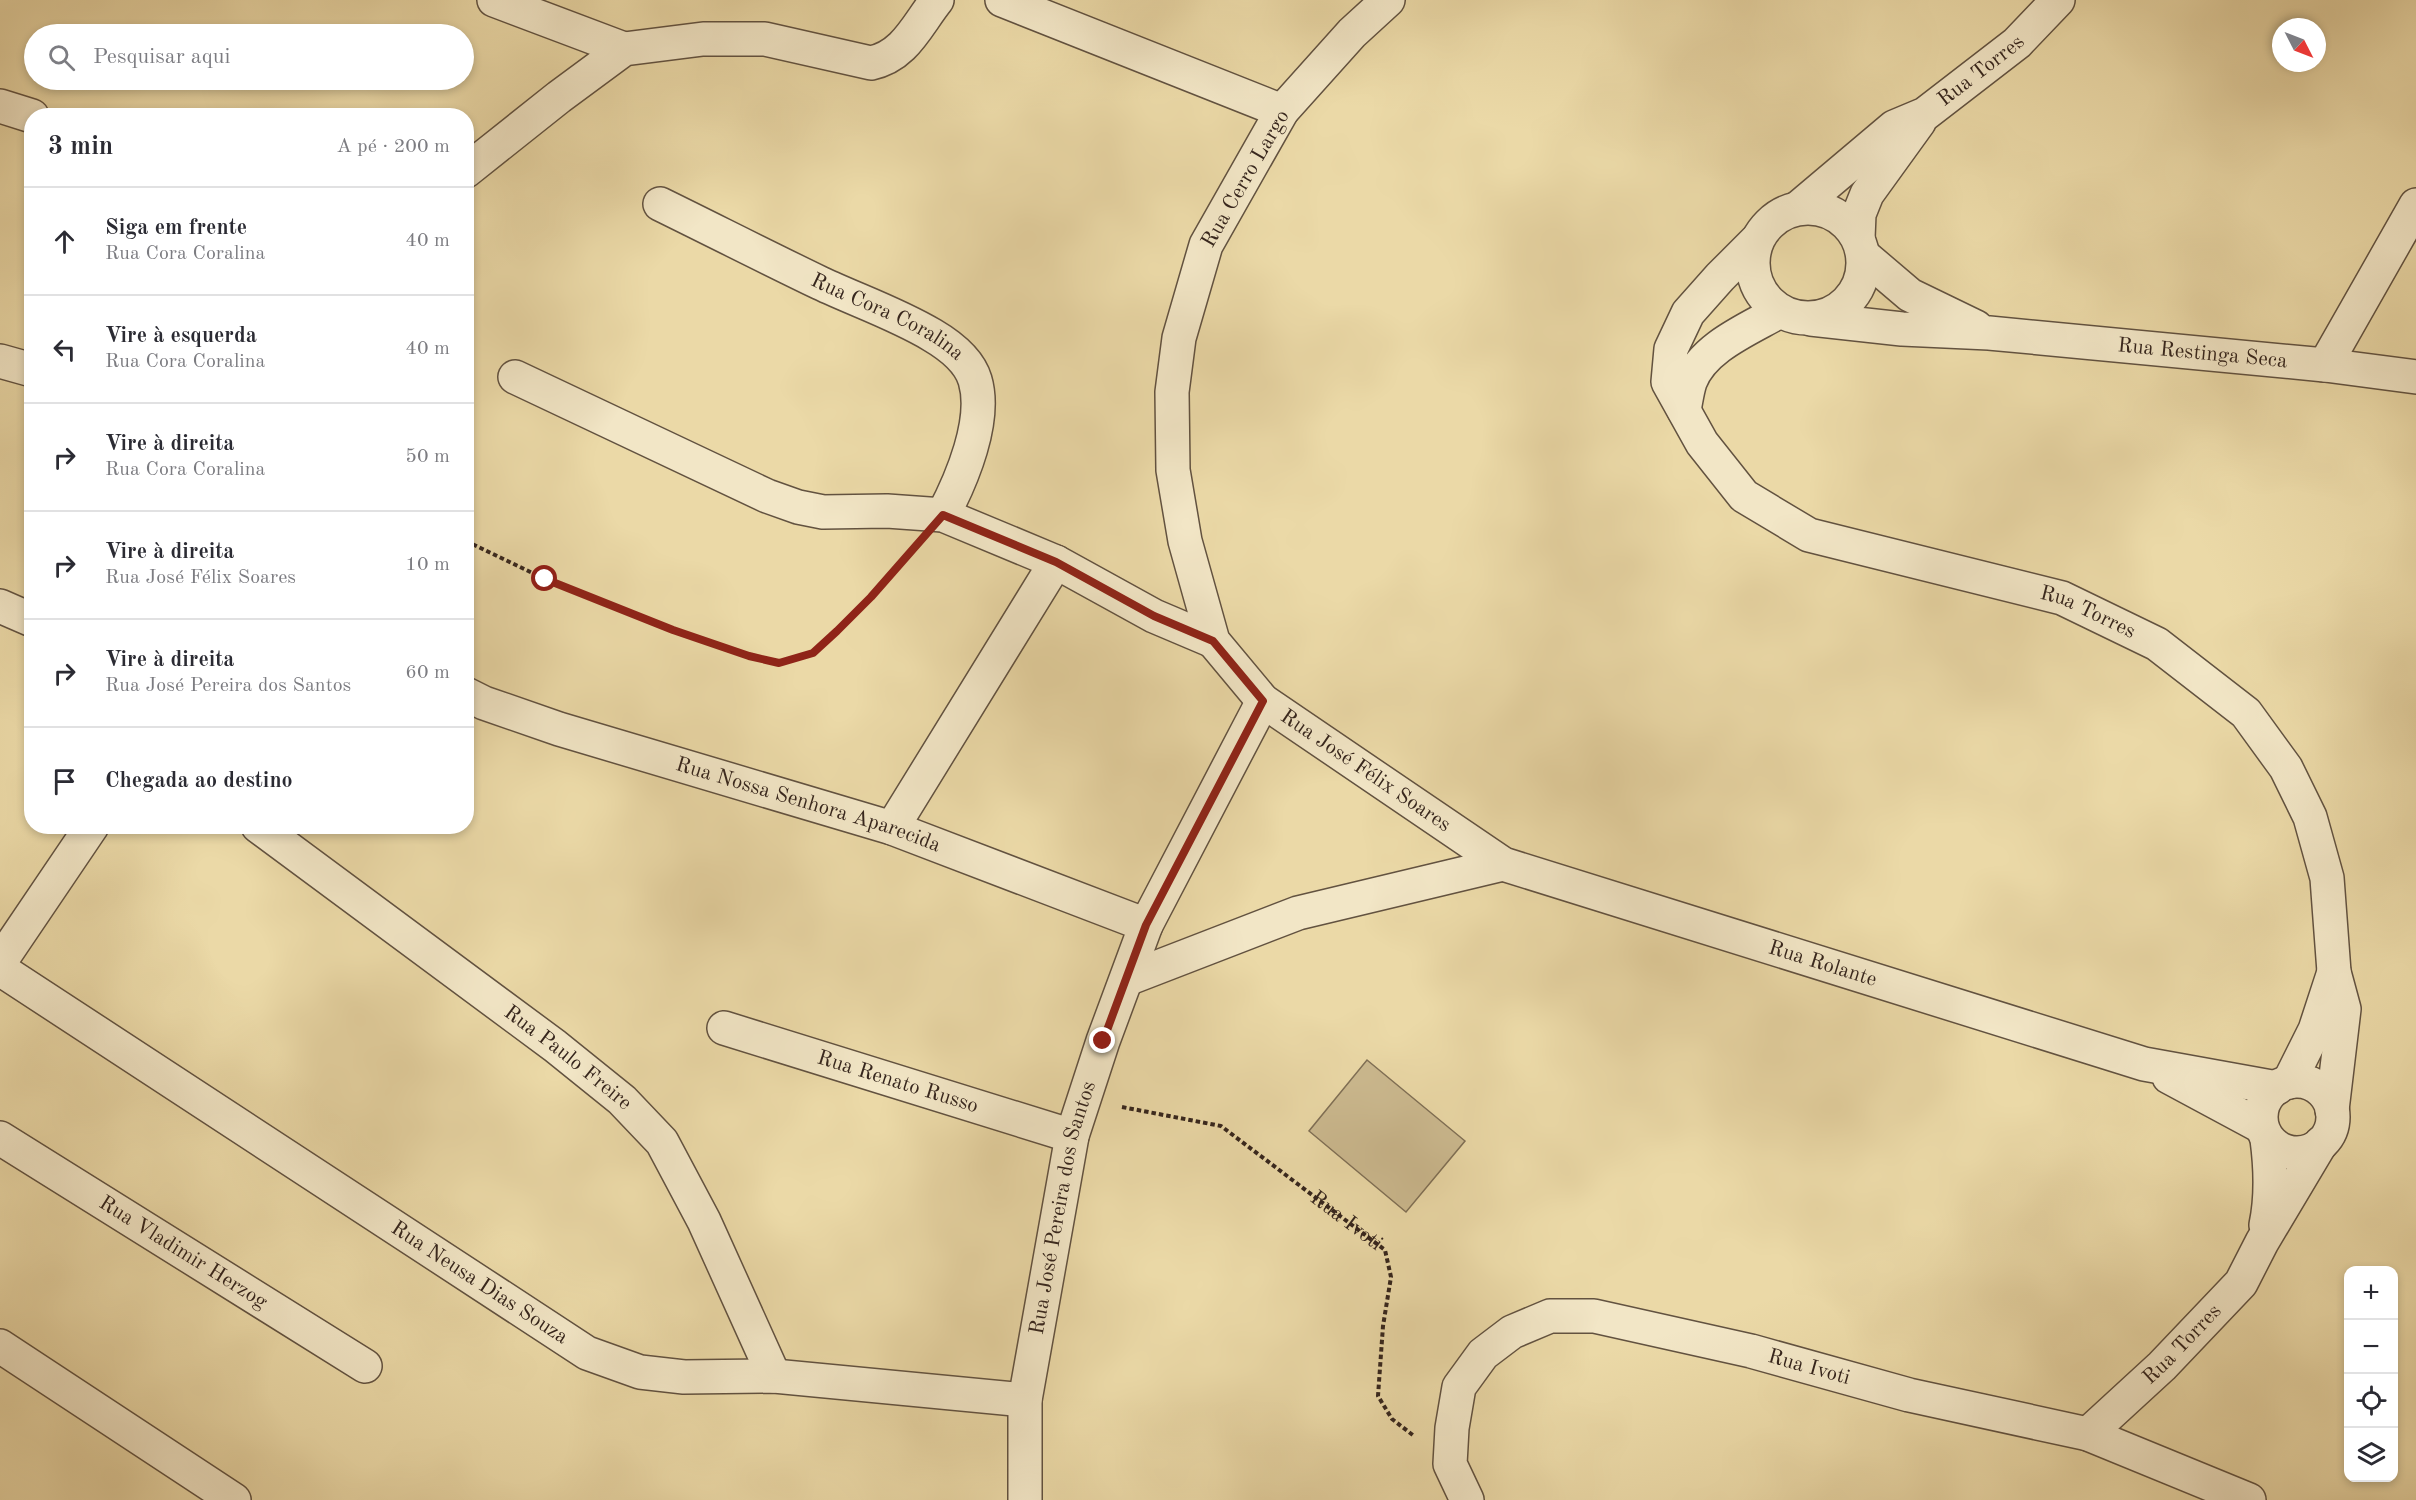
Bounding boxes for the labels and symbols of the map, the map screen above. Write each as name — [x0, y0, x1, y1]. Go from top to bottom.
north arrow — [2272, 18, 2326, 72]
street label: Rua Torres — [1934, 32, 2029, 110]
street label: Rua Cerro Largo — [1198, 107, 1294, 251]
street label: Rua Cora Coralina — [808, 270, 968, 364]
street label: Rua Restinga Seca — [2116, 335, 2288, 372]
route start — [531, 565, 557, 591]
street label: Rua Torres — [2038, 582, 2139, 642]
street label: Rua José Félix Soares — [1277, 706, 1455, 836]
street label: Rua Nossa Senhora Aparecida — [673, 754, 944, 856]
street label: Rua Rolante — [1766, 937, 1880, 991]
street label: Rua Paulo Freire — [500, 1002, 636, 1114]
route end — [1089, 1027, 1115, 1053]
street label: Rua Renato Russo — [815, 1047, 981, 1117]
street label: Rua José Pereira dos Santos — [1026, 1078, 1100, 1336]
street label: Rua Ivoti — [1306, 1187, 1386, 1255]
street label: Rua Vladimir Herzog — [95, 1192, 272, 1313]
street label: Rua Neusa Dias Souza — [387, 1217, 572, 1348]
street label: Rua Torres — [2139, 1300, 2225, 1388]
street label: Rua Ivoti — [1766, 1346, 1853, 1389]

